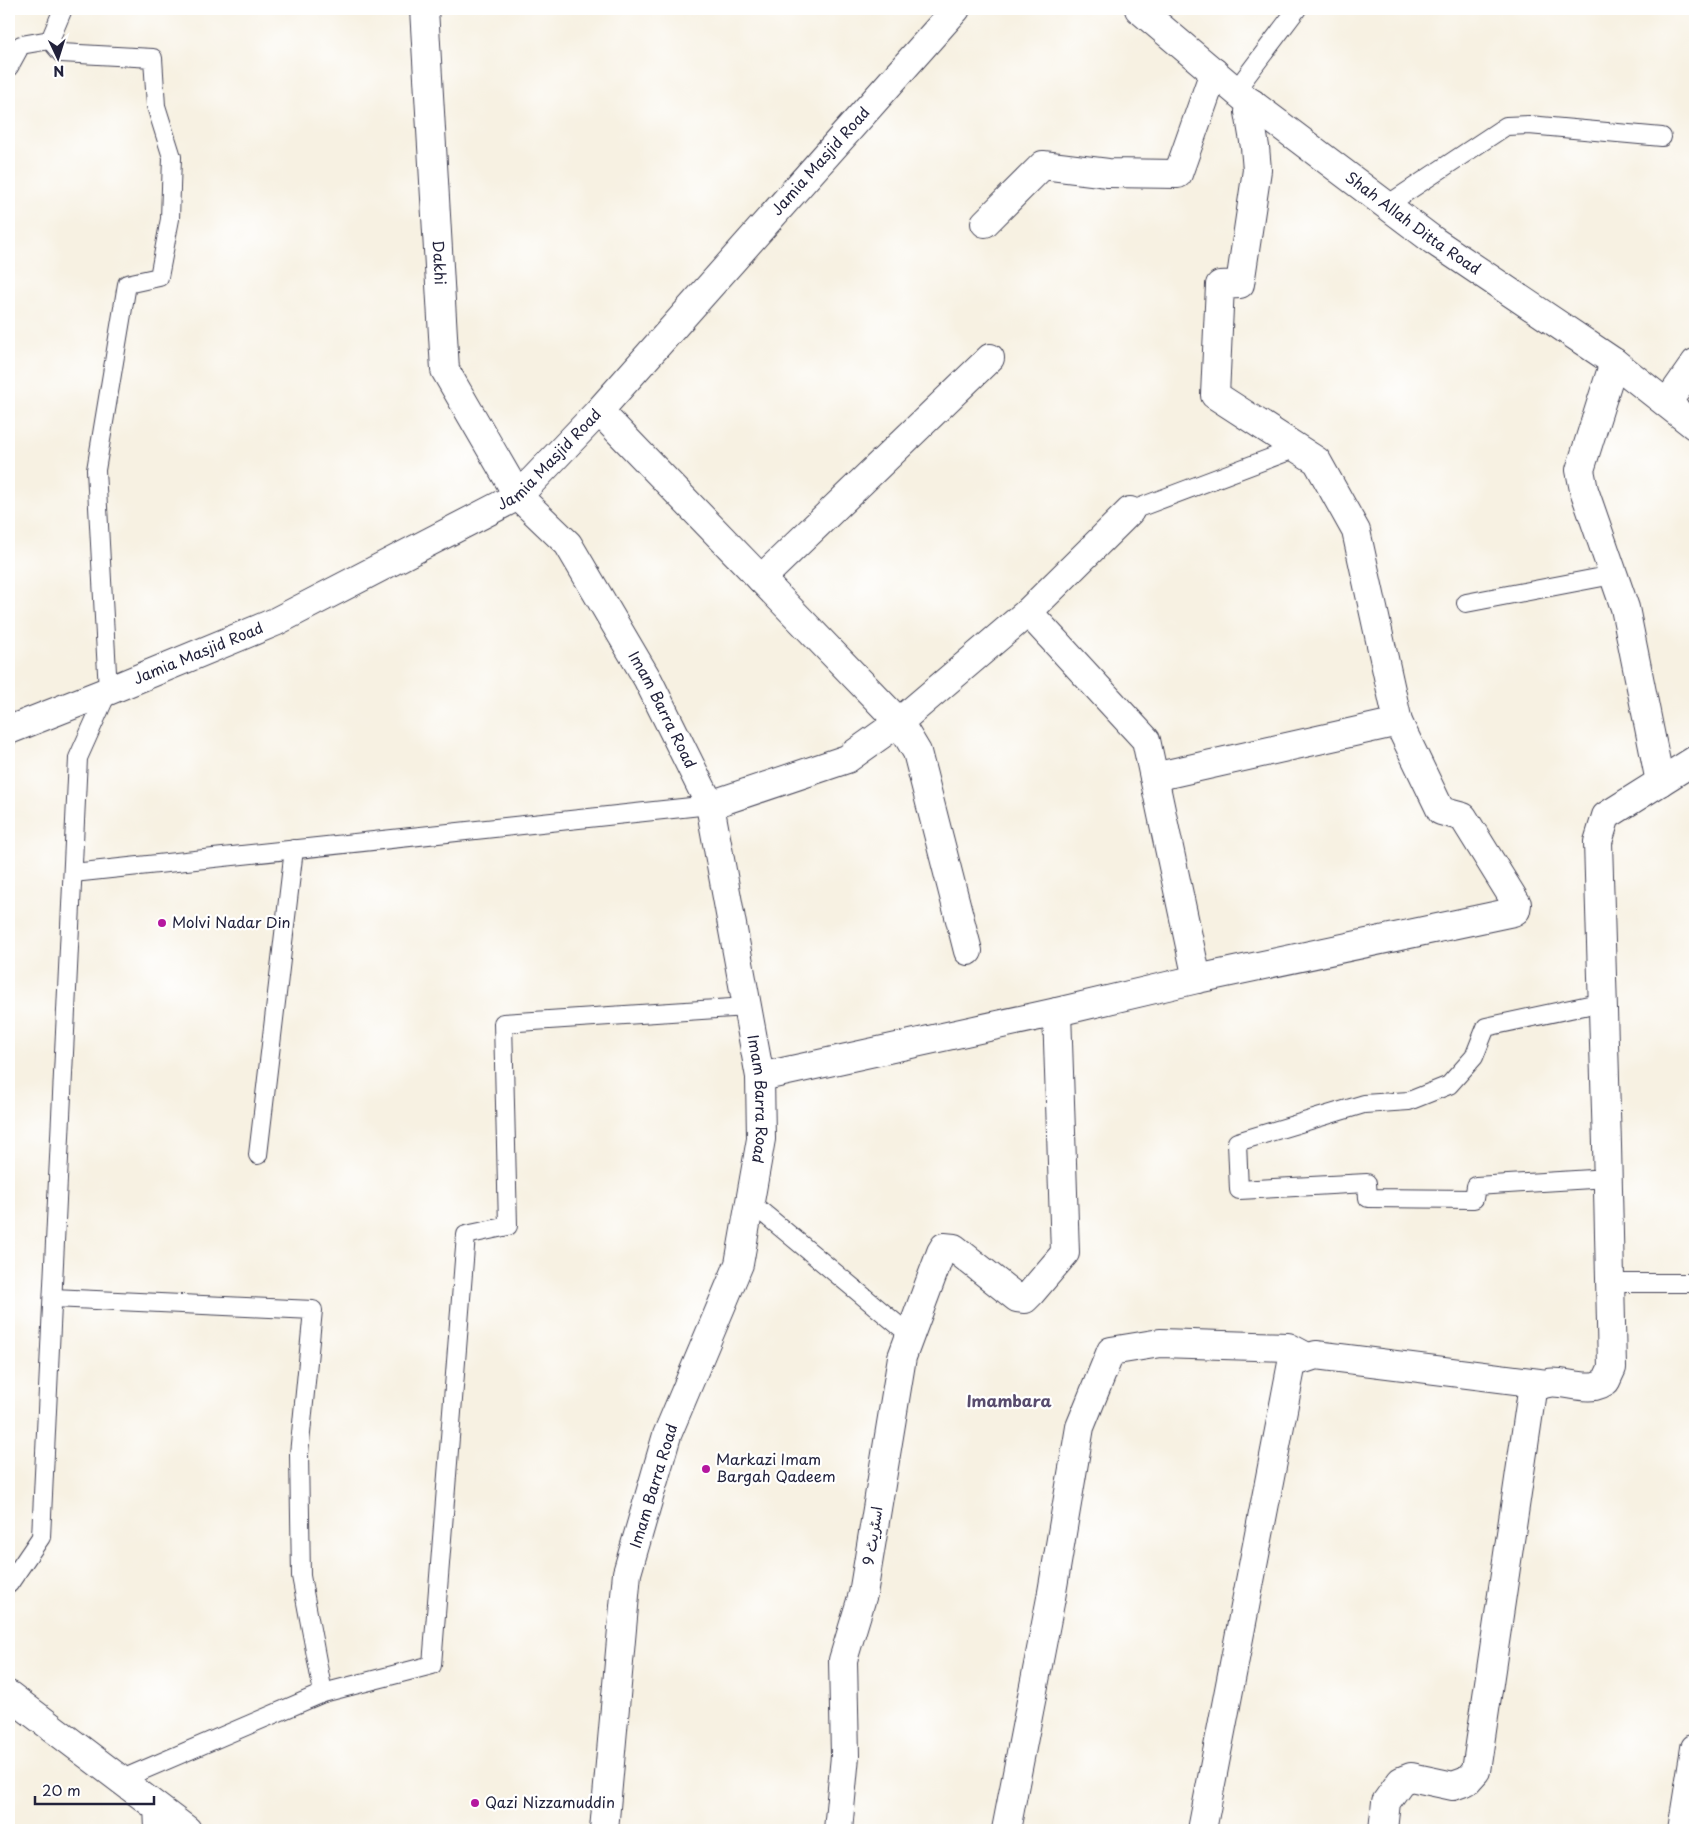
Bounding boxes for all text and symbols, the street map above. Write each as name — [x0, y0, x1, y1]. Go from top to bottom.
north arrow — [32, 32, 82, 82]
text: N — [53, 61, 65, 82]
street label: Jamia Masjid Road — [765, 101, 874, 220]
street label: Shah Allah Ditta Road — [1341, 165, 1486, 279]
street label: Dakhi — [427, 240, 453, 285]
street label: Jamia Masjid Road — [492, 403, 606, 515]
street label: Jamia Masjid Road — [129, 615, 266, 689]
street label: Imam Barra Road — [623, 646, 703, 772]
place label: Molvi Nadar Din — [172, 910, 291, 933]
marker: Molvi Nadar Din — [156, 917, 168, 929]
street label: Imam Barra Road — [742, 1033, 774, 1165]
district label: Imambara — [966, 1388, 1052, 1412]
street label: Imam Barra Road — [623, 1420, 682, 1551]
place label: Markazi Imam Bargah Qadeem — [716, 1447, 836, 1487]
marker: Markazi Imam Bargah Qadeem — [700, 1463, 712, 1475]
street label: اسٹریٹ 9 — [856, 1505, 888, 1567]
scale bar — [35, 1774, 154, 1806]
text: 20 m — [42, 1778, 81, 1801]
place label: Qazi Nizzamuddin — [485, 1790, 615, 1813]
marker: Qazi Nizzamuddin — [469, 1797, 481, 1809]

